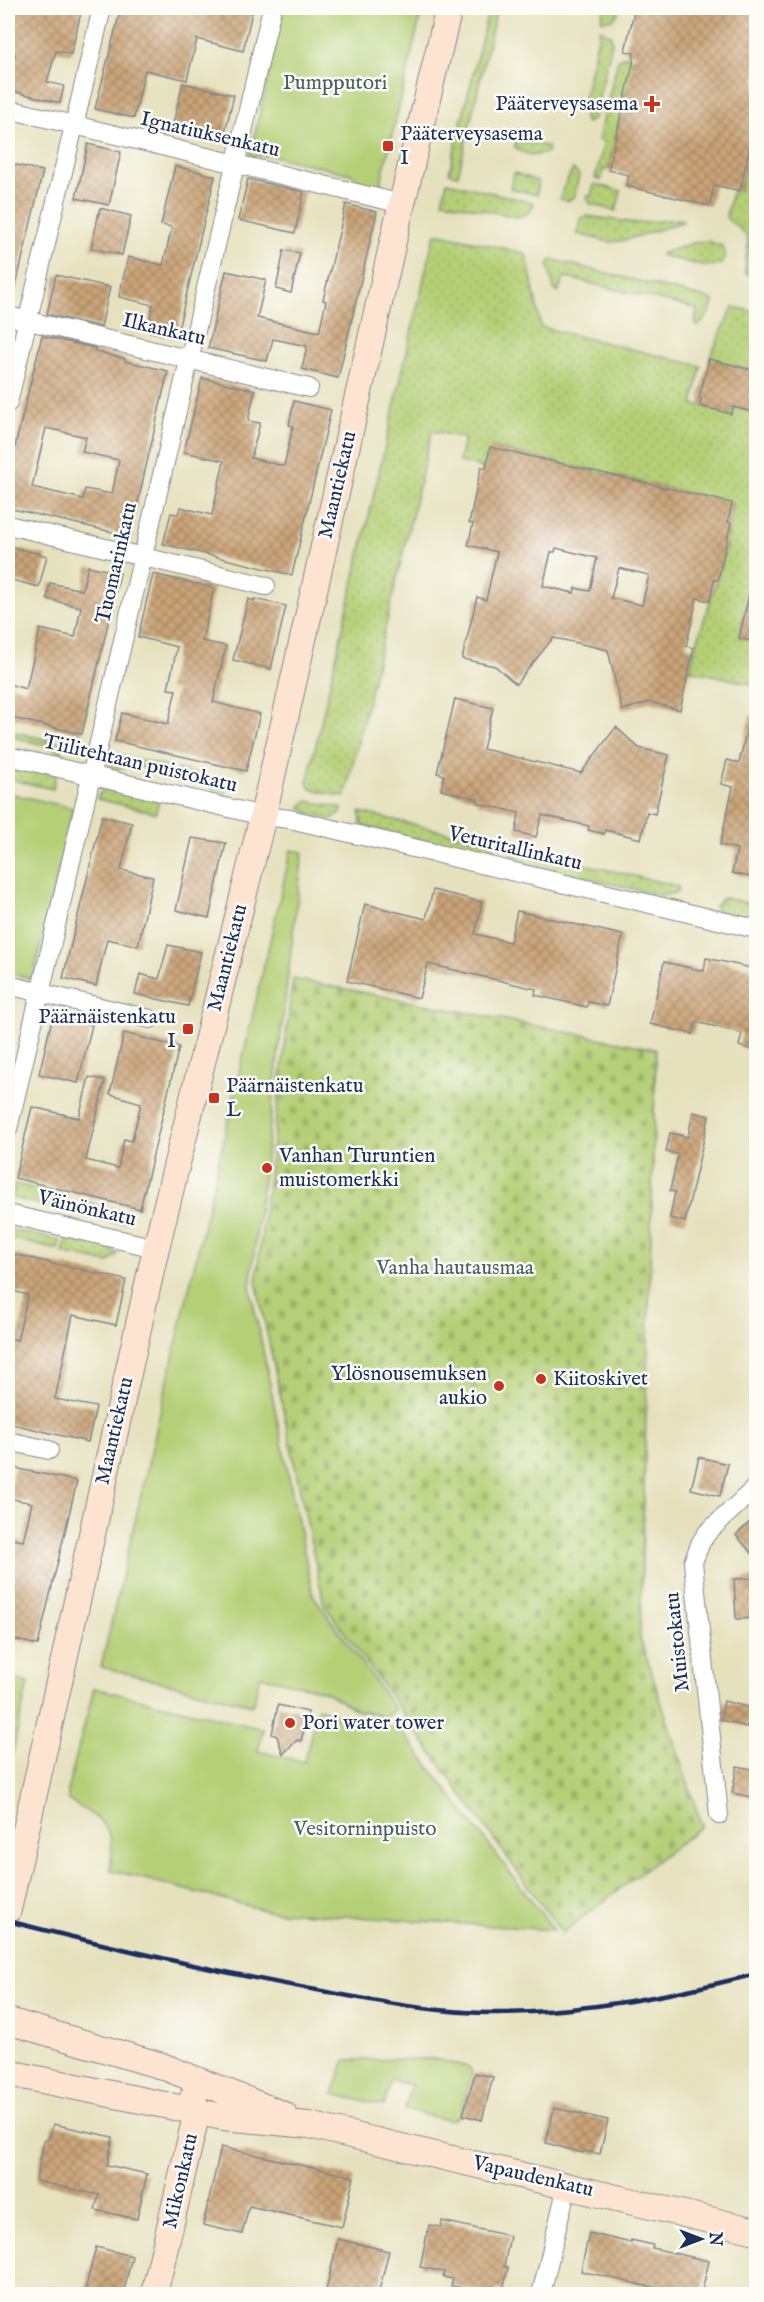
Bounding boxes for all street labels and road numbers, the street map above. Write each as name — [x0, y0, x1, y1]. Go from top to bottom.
street label: Ignatiuksenkatu — [138, 106, 282, 164]
street label: Ilkankatu — [120, 307, 208, 353]
street label: Maantiekatu — [312, 428, 364, 542]
street label: Tuomarinkatu — [90, 500, 144, 626]
street label: Tiilitehtaan puistokatu — [40, 728, 240, 800]
street label: Veturitallinkatu — [444, 820, 585, 878]
street label: Maantiekatu — [202, 901, 254, 1015]
street label: Väinönkatu — [34, 1184, 139, 1233]
street label: Maantiekatu — [89, 1374, 141, 1488]
street label: Muistokatu — [659, 1591, 697, 1693]
street label: Mikonkatu — [157, 2130, 205, 2231]
street label: Vapaudenkatu — [469, 2150, 596, 2204]

